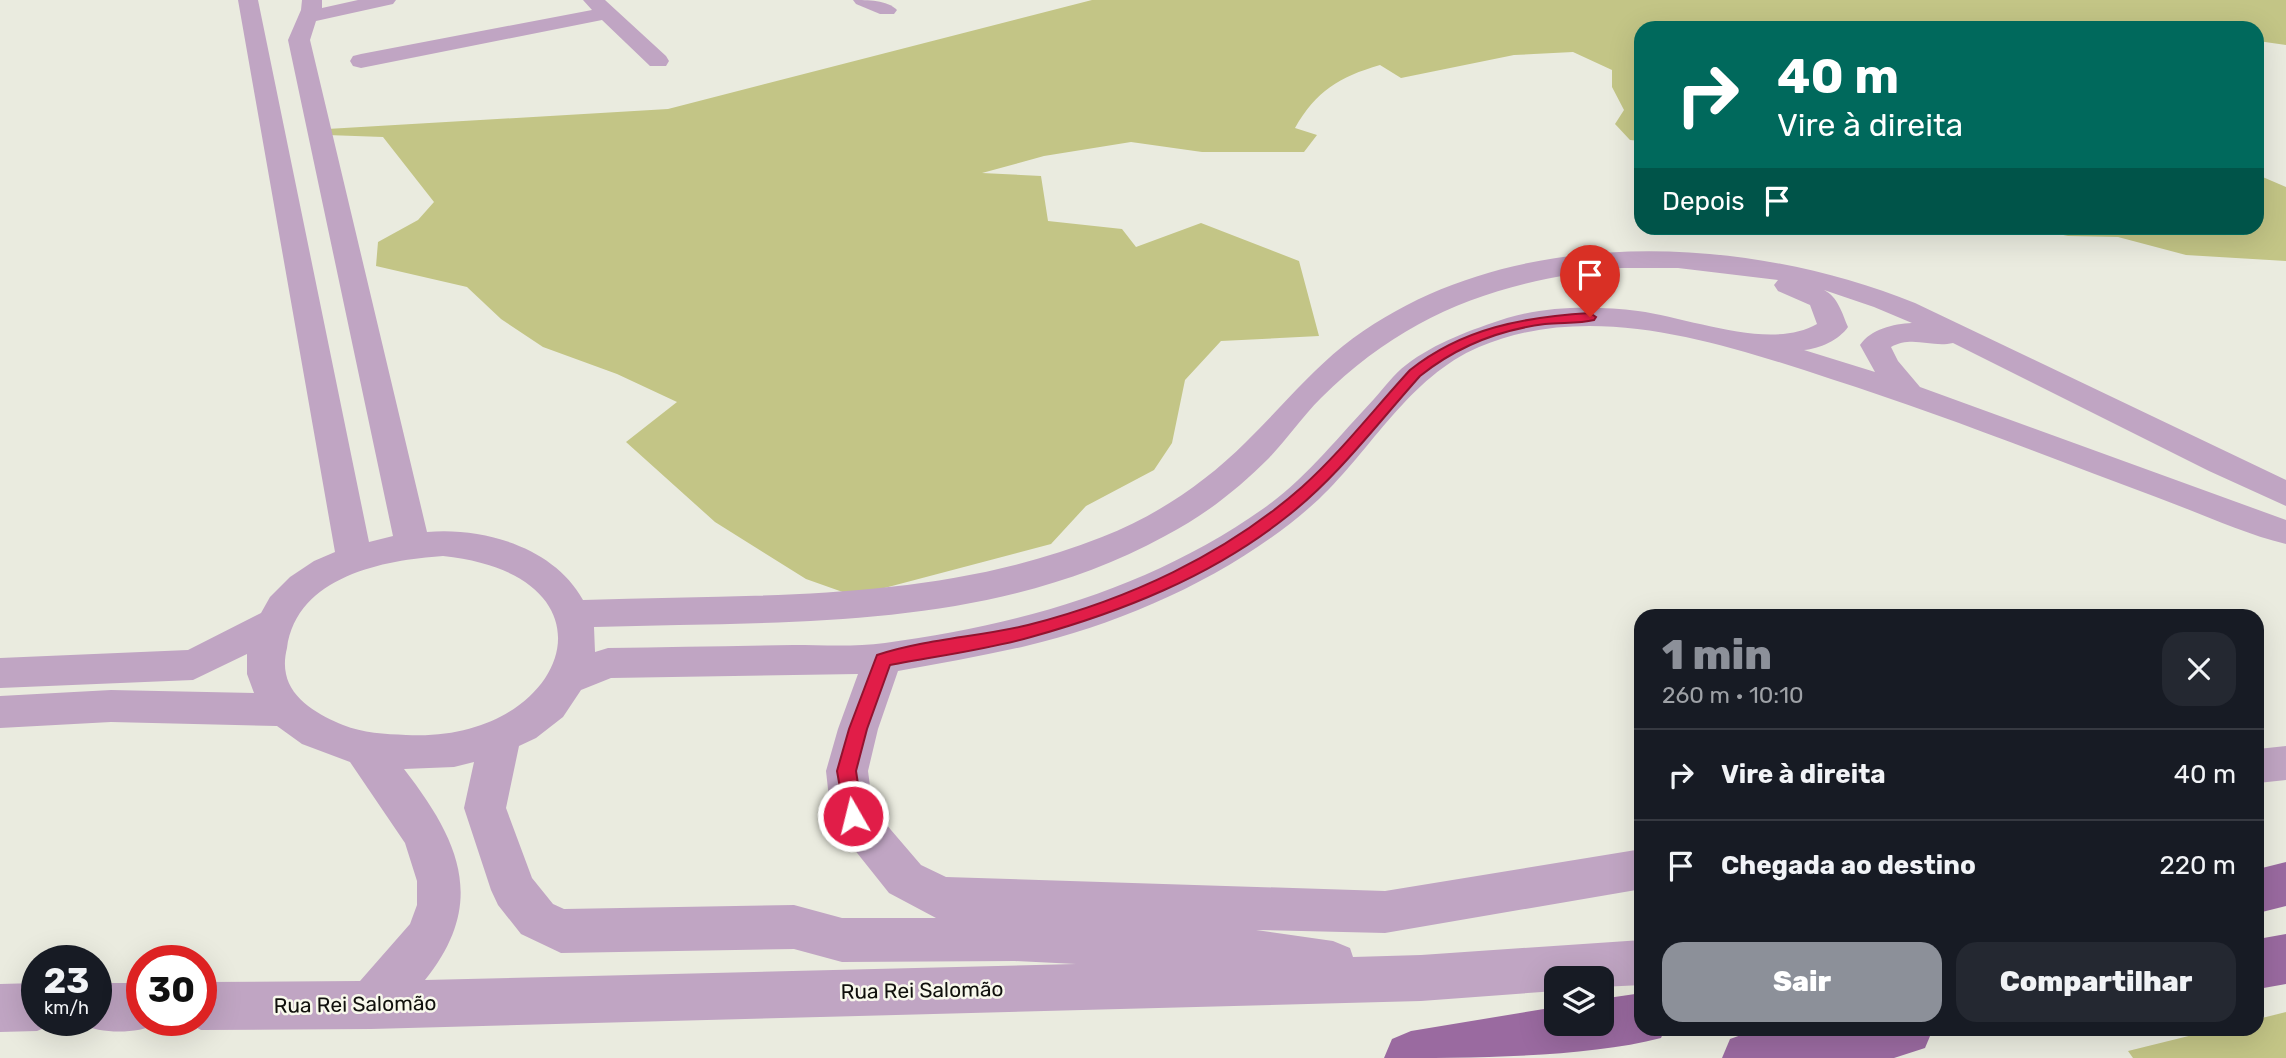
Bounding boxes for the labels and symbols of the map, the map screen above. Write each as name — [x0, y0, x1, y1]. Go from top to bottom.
pin — [1560, 245, 1620, 317]
position arrow — [816, 779, 890, 853]
speed limit sign: 30 — [126, 945, 217, 1036]
street label: Rua Rei Salomão — [840, 976, 1004, 1004]
street label: Rua Rei Salomão — [273, 990, 437, 1018]

